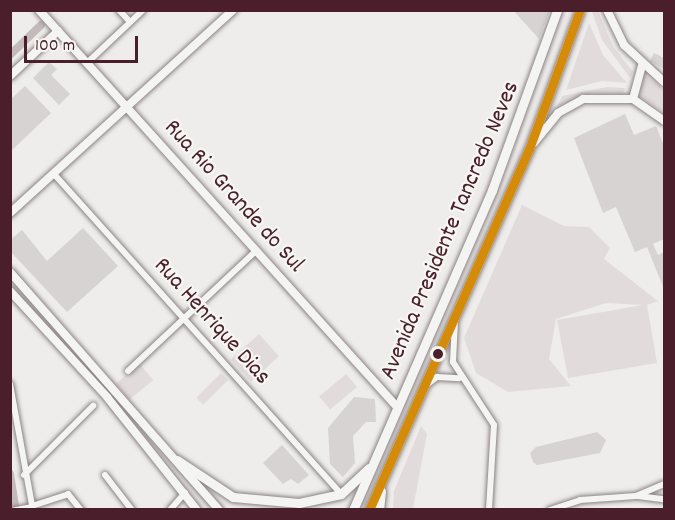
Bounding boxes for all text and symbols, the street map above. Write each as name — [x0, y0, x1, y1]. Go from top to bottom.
scale bar — [27, 24, 141, 62]
text: 100 m — [35, 34, 75, 59]
street label: Avenida Presidente Tancredo Neves — [375, 77, 527, 385]
street label: Rua Rio Grande do Sul — [157, 115, 309, 279]
street label: Rua Henrique Dias — [146, 252, 276, 392]
unlabelled marker — [432, 348, 444, 360]

